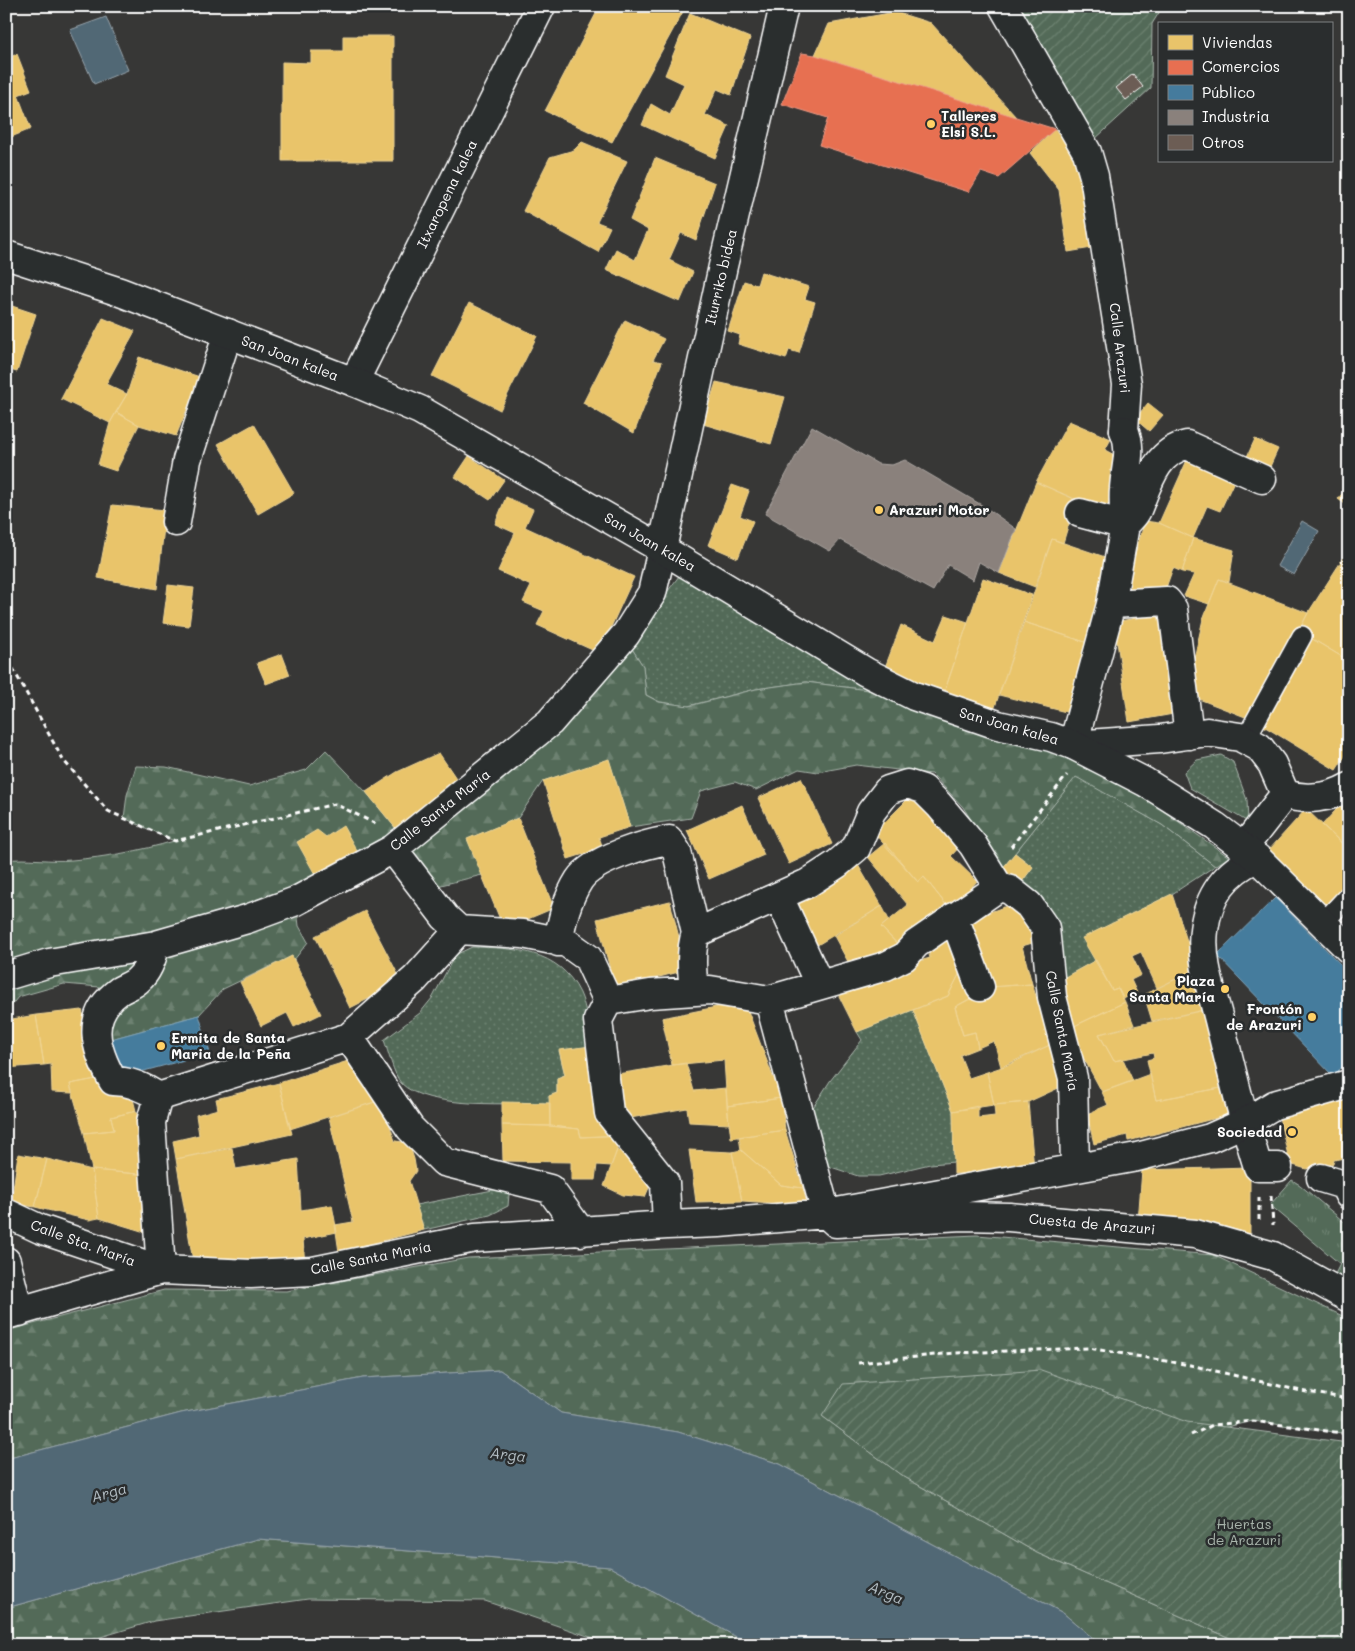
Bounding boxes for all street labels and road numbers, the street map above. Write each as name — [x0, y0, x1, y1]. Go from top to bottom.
street label: Itxaropena kalea — [412, 136, 481, 251]
street label: Iturriko bidea — [700, 227, 741, 327]
street label: Calle Arazuri — [1106, 302, 1135, 394]
street label: San Joan kalea — [239, 330, 342, 385]
street label: San Joan kalea — [601, 508, 700, 576]
street label: San Joan kalea — [957, 702, 1061, 749]
street label: Calle Santa María — [386, 764, 494, 855]
street label: Calle Santa María — [1041, 969, 1084, 1093]
street label: Cuesta de Arazuri — [1028, 1209, 1156, 1238]
street label: Calle Sta. María — [28, 1215, 138, 1270]
street label: Calle Santa María — [309, 1236, 433, 1279]

